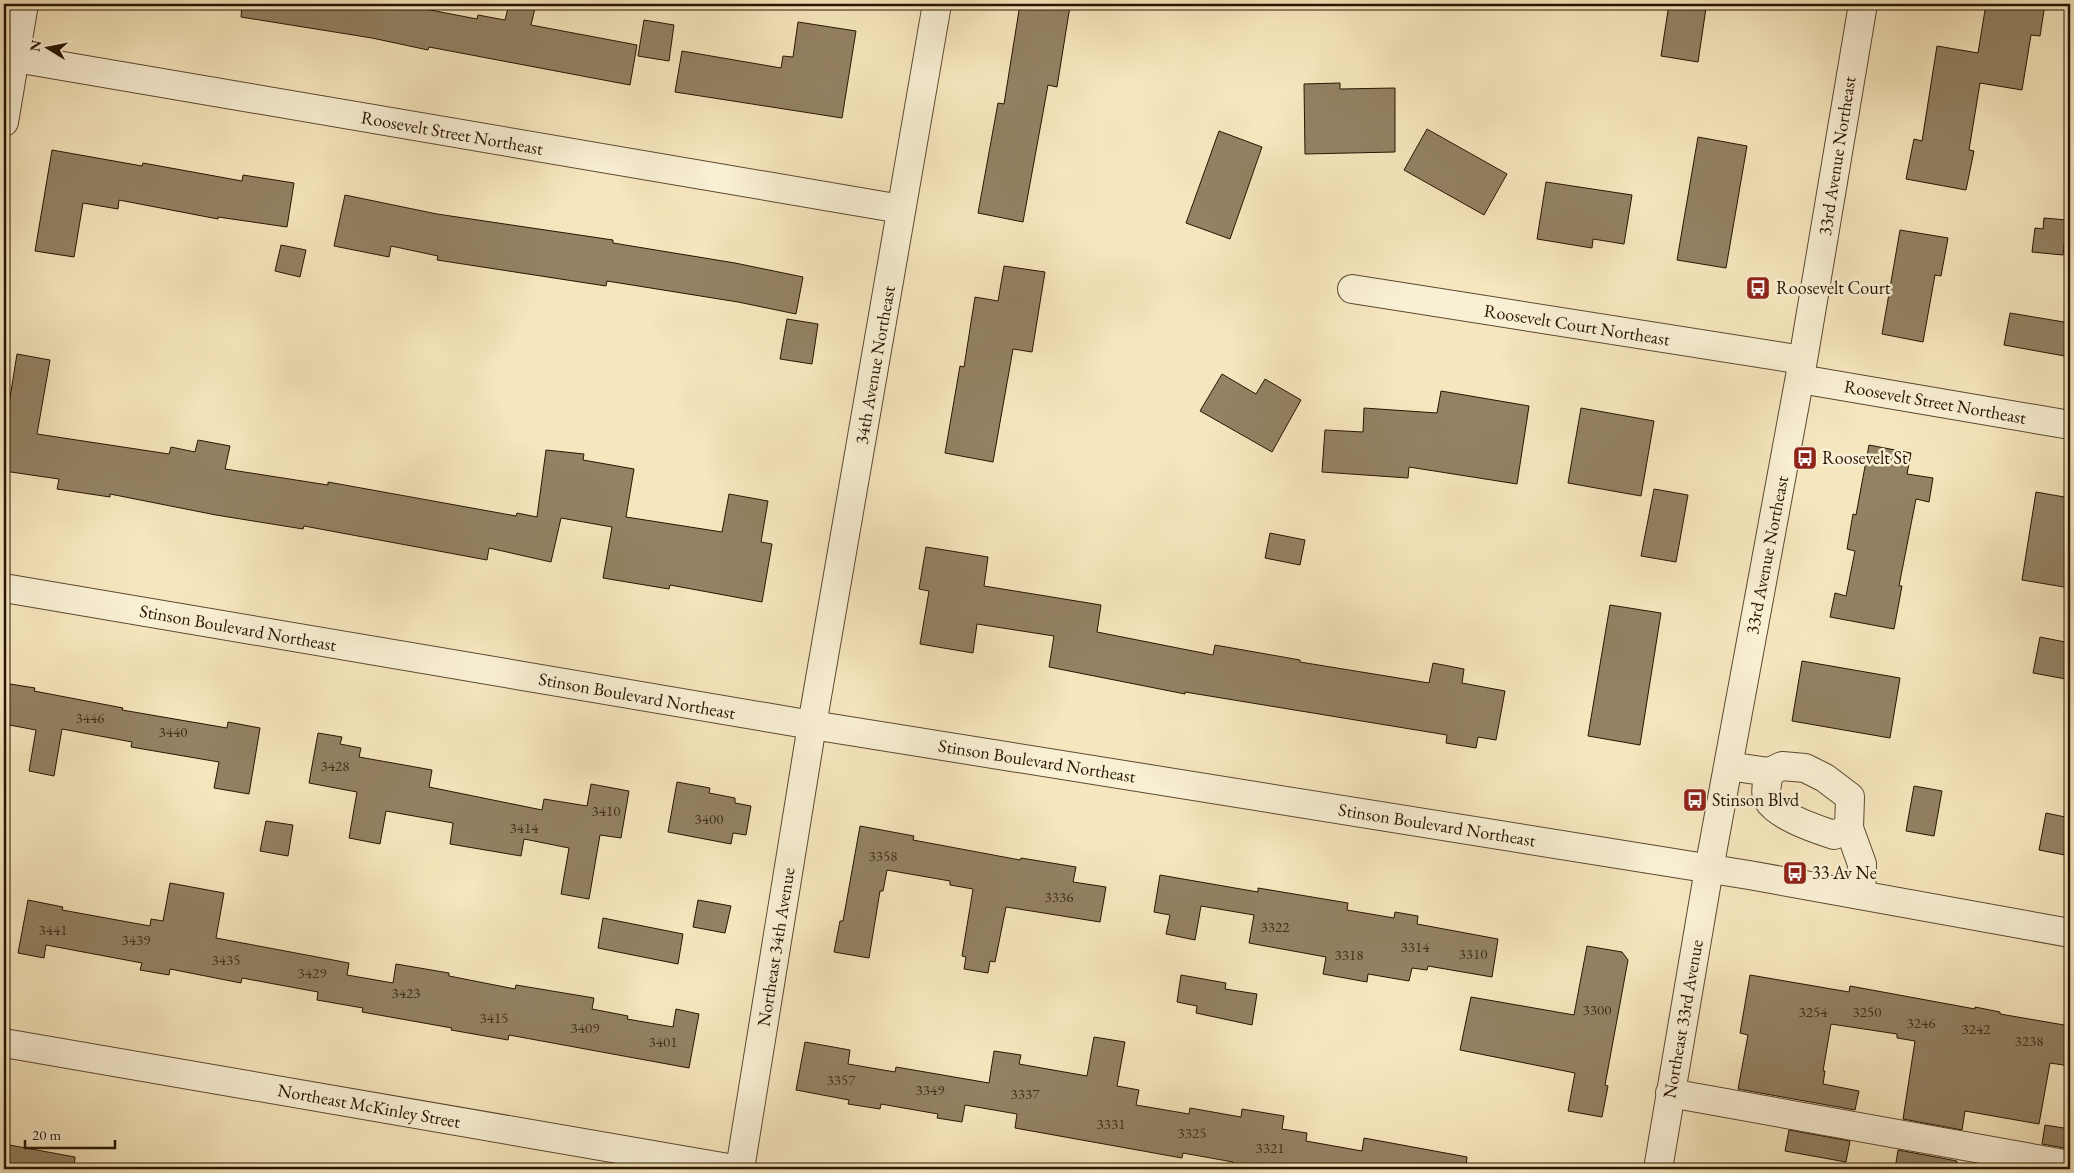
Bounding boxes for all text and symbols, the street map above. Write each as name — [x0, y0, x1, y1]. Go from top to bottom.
north arrow — [22, 22, 72, 72]
text: N — [25, 38, 45, 53]
street label: 33rd Avenue Northeast — [1813, 74, 1861, 237]
street label: Roosevelt Street Northeast — [359, 105, 545, 160]
bus stop icon: Roosevelt Court — [1745, 275, 1771, 301]
place label: Roosevelt Court — [1776, 276, 1891, 299]
street label: 34th Avenue Northeast — [849, 283, 900, 446]
street label: Roosevelt Court Northeast — [1483, 298, 1672, 351]
street label: Roosevelt Street Northeast — [1842, 374, 2028, 429]
bus stop icon: Roosevelt St — [1792, 445, 1818, 471]
place label: Roosevelt St — [1822, 446, 1908, 469]
street label: 33rd Avenue Northeast — [1740, 473, 1793, 636]
street label: Stinson Boulevard Northeast — [138, 599, 339, 656]
street label: Stinson Boulevard Northeast — [537, 667, 738, 724]
house number: 3446 — [76, 708, 104, 727]
house number: 3440 — [159, 722, 187, 741]
street label: Stinson Boulevard Northeast — [937, 734, 1138, 788]
house number: 3428 — [321, 756, 349, 775]
bus stop icon: Stinson Blvd — [1682, 787, 1708, 813]
place label: Stinson Blvd — [1712, 788, 1800, 811]
street label: Stinson Boulevard Northeast — [1337, 798, 1538, 852]
house number: 3410 — [592, 801, 620, 820]
house number: 3400 — [695, 809, 723, 828]
house number: 3414 — [510, 818, 539, 837]
house number: 3358 — [869, 846, 897, 865]
bus stop icon: 33 Av Ne — [1782, 860, 1808, 886]
place label: 33 Av Ne — [1812, 861, 1877, 884]
street label: Northeast 34th Avenue — [752, 866, 799, 1028]
house number: 3336 — [1045, 887, 1073, 906]
house number: 3322 — [1261, 917, 1290, 936]
house number: 3441 — [39, 920, 67, 939]
house number: 3439 — [122, 930, 150, 949]
house number: 3314 — [1401, 937, 1430, 956]
street label: Northeast 33rd Avenue — [1657, 938, 1708, 1100]
house number: 3310 — [1459, 944, 1487, 963]
house number: 3318 — [1335, 945, 1363, 964]
house number: 3435 — [212, 950, 240, 969]
house number: 3429 — [298, 963, 326, 982]
house number: 3423 — [392, 983, 420, 1002]
house number: 3300 — [1583, 1000, 1611, 1019]
house number: 3254 — [1799, 1002, 1828, 1021]
house number: 3250 — [1853, 1002, 1881, 1021]
house number: 3415 — [480, 1008, 508, 1027]
house number: 3246 — [1907, 1013, 1935, 1032]
house number: 3409 — [571, 1018, 599, 1037]
house number: 3242 — [1962, 1019, 1991, 1038]
house number: 3238 — [2015, 1031, 2043, 1050]
house number: 3401 — [649, 1032, 677, 1051]
house number: 3357 — [827, 1070, 856, 1089]
street label: Northeast McKinley Street — [276, 1078, 463, 1133]
house number: 3349 — [916, 1080, 944, 1099]
house number: 3337 — [1011, 1084, 1040, 1103]
house number: 3331 — [1097, 1114, 1125, 1133]
scale bar — [25, 1118, 115, 1150]
house number: 3325 — [1178, 1123, 1206, 1142]
text: 20 m — [32, 1125, 61, 1144]
house number: 3321 — [1256, 1138, 1284, 1157]

